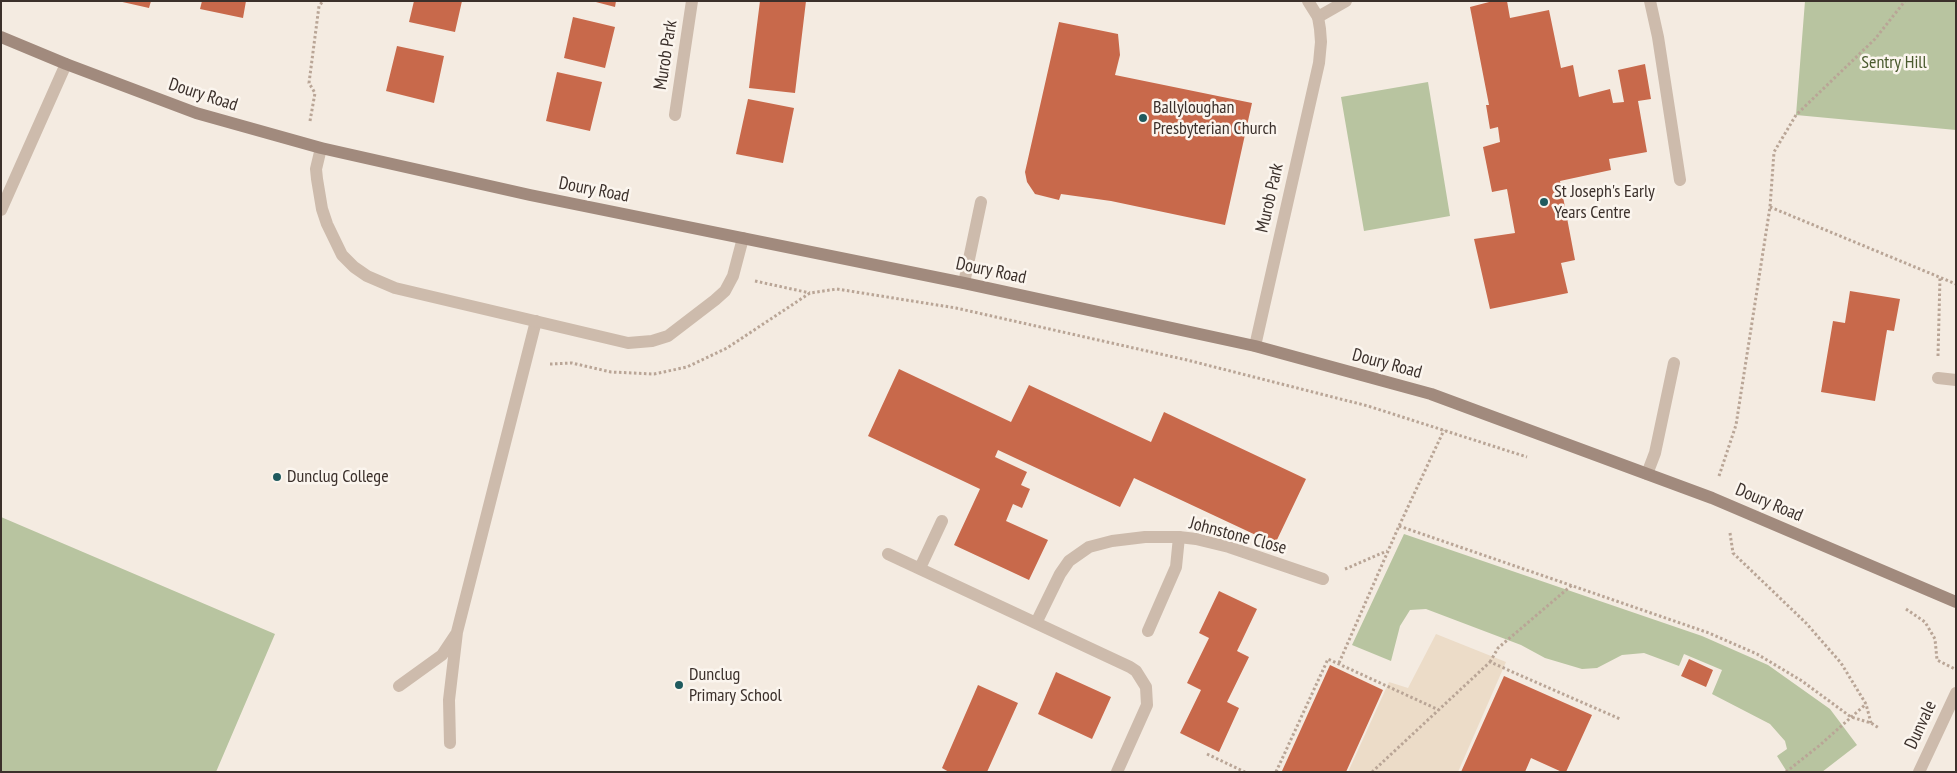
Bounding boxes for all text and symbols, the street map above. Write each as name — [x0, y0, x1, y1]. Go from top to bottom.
street label: Murob Park — [650, 19, 682, 91]
park label: Sentry Hill — [1861, 52, 1927, 74]
street label: Doury Road — [166, 74, 240, 116]
place label: Ballyloughan Presbyterian Church — [1153, 97, 1277, 140]
marker: Ballyloughan Presbyterian Church — [1137, 112, 1149, 124]
street label: Murob Park — [1252, 161, 1288, 235]
street label: Doury Road — [557, 173, 631, 207]
place label: St Joseph's Early Years Centre — [1554, 181, 1655, 223]
marker: St Joseph's Early Years Centre — [1538, 196, 1550, 208]
street label: Doury Road — [954, 253, 1028, 289]
street label: Doury Road — [1350, 344, 1424, 384]
place label: Dunclug College — [287, 466, 389, 488]
marker: Dunclug College — [271, 471, 283, 483]
street label: Doury Road — [1732, 479, 1806, 527]
street label: Johnstone Close — [1187, 513, 1289, 559]
place label: Dunclug Primary School — [689, 664, 782, 706]
marker: Dunclug Primary School — [673, 679, 685, 691]
street label: Dunvale — [1900, 697, 1942, 753]

